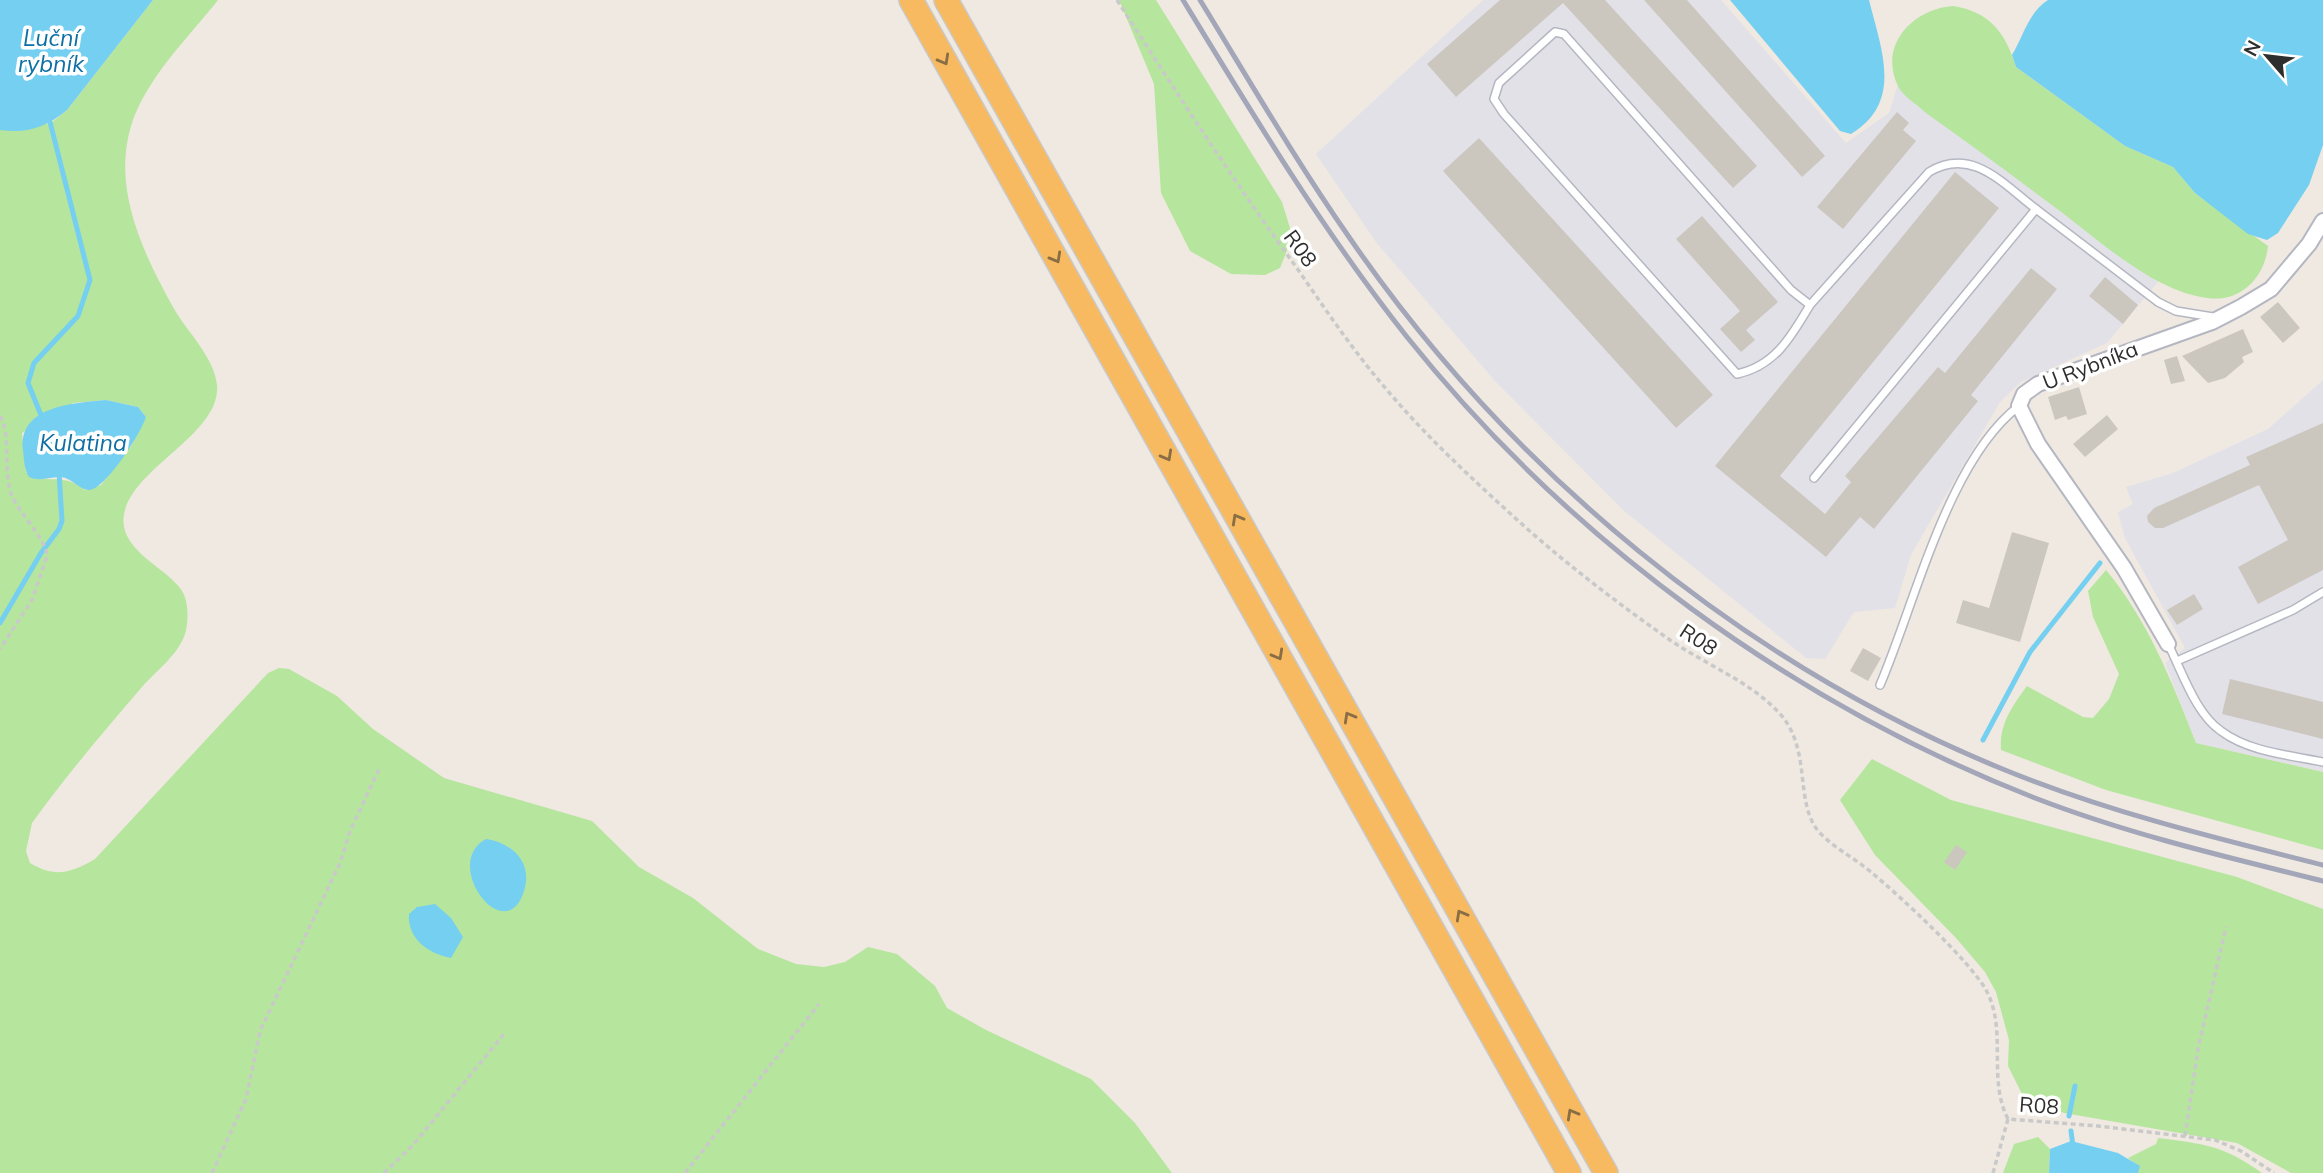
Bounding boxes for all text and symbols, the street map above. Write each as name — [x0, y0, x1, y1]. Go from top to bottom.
north arrow — [2232, 21, 2302, 91]
water label: Luční rybník — [18, 23, 85, 78]
text: N — [2238, 36, 2266, 60]
one-way arrow — [936, 52, 949, 65]
street label: R08 — [1279, 224, 1323, 272]
one-way arrow — [1048, 251, 1061, 263]
street label: U Rybníka — [2039, 335, 2141, 395]
water label: Kulatina — [39, 428, 127, 457]
one-way arrow — [1159, 449, 1172, 462]
one-way arrow — [1232, 513, 1245, 526]
street label: R08 — [1675, 617, 1723, 661]
one-way arrow — [1270, 647, 1283, 660]
one-way arrow — [1344, 712, 1357, 724]
one-way arrow — [1456, 910, 1469, 923]
street label: R08 — [2018, 1091, 2060, 1119]
one-way arrow — [1567, 1108, 1580, 1121]

